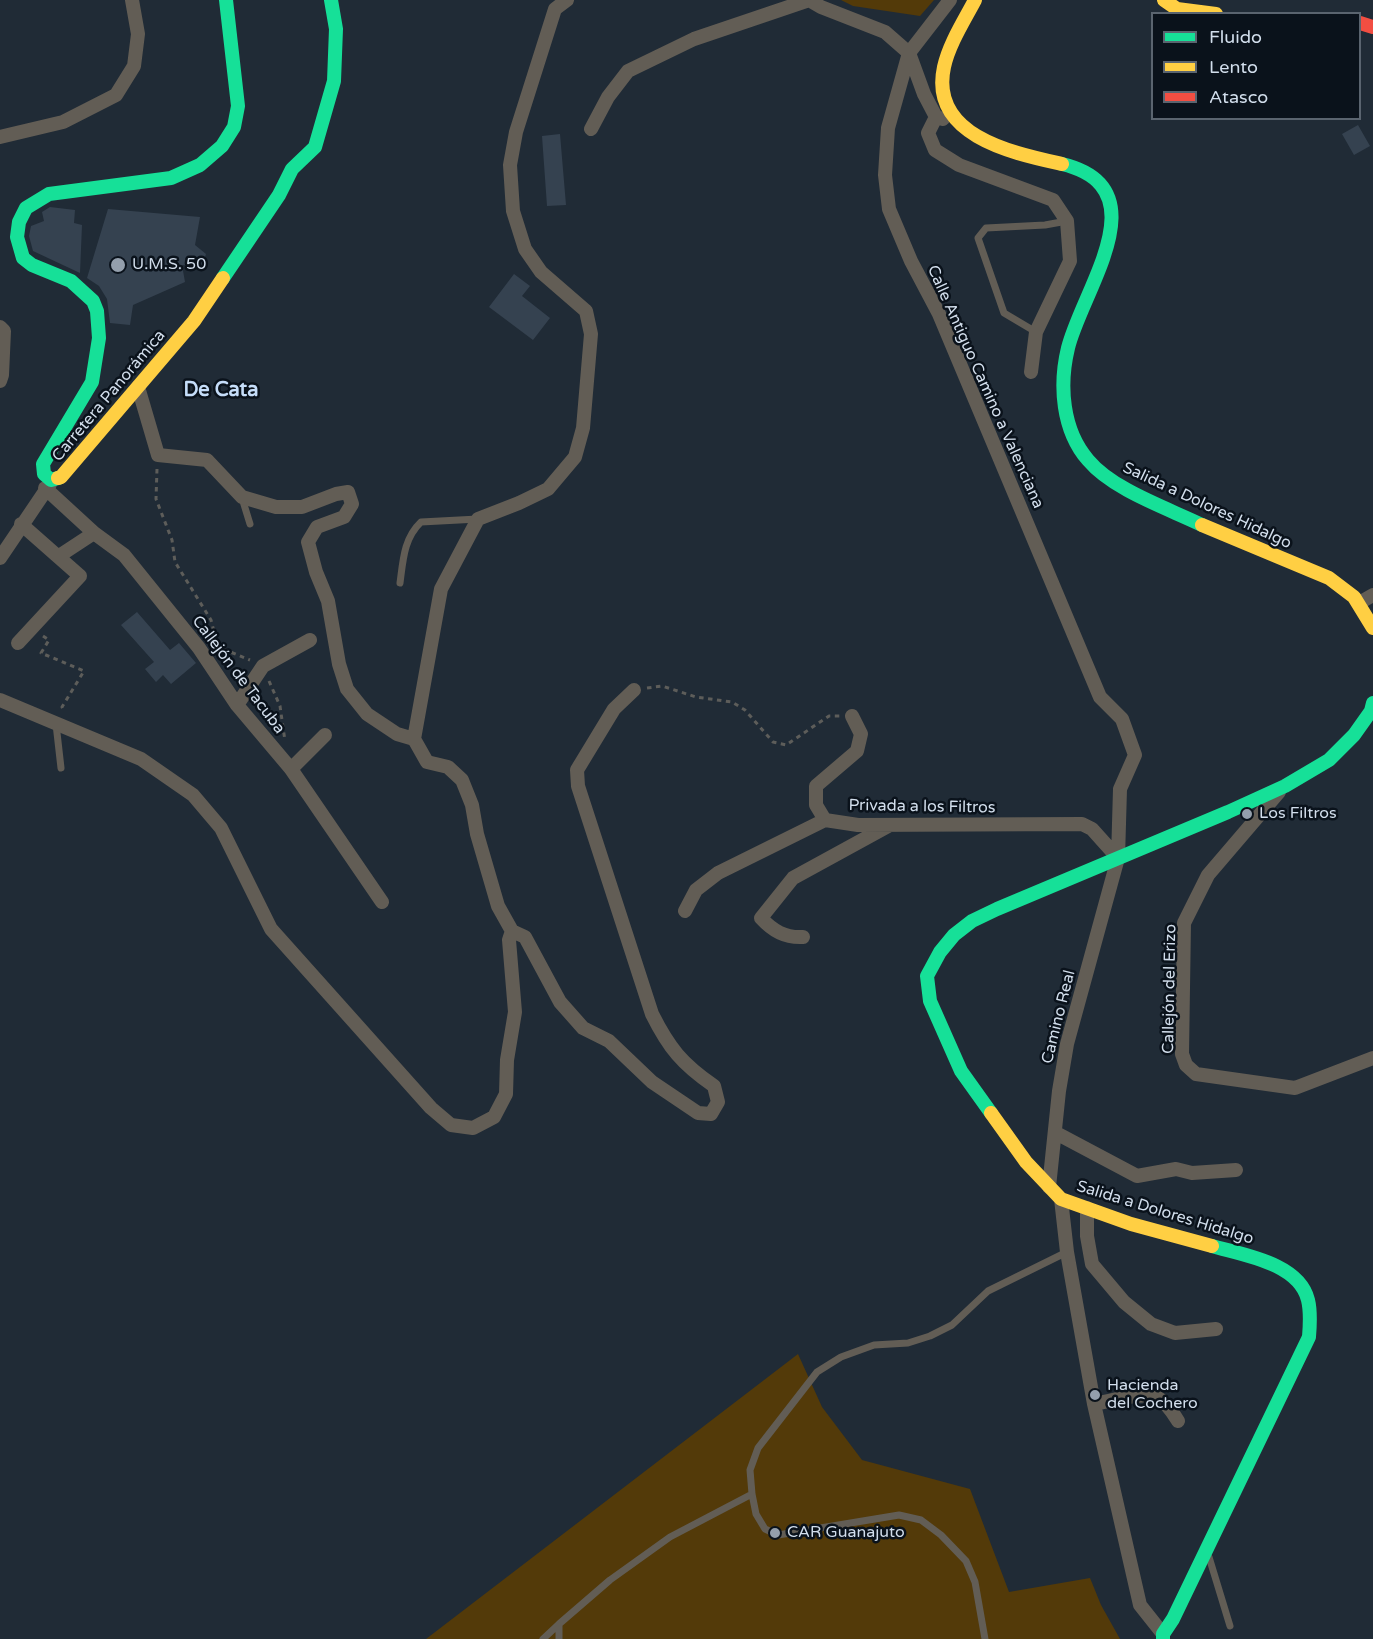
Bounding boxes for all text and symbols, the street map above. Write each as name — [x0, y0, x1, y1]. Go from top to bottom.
legend — [1151, 12, 1361, 120]
text: Fluido — [1209, 26, 1262, 48]
text: Lento — [1209, 56, 1258, 78]
text: Atasco — [1209, 86, 1268, 108]
place label: U.M.S. 50 — [132, 255, 206, 275]
marker: U.M.S. 50 — [109, 256, 127, 274]
street label: Calle Antiguo Camino a Valenciana — [922, 262, 1048, 512]
street label: Carretera Panorámica — [48, 326, 170, 466]
district label: De Cata — [184, 379, 258, 403]
street label: Salida a Dolores Hidalgo — [1120, 458, 1294, 554]
street label: Callejón de Tacuba — [187, 612, 289, 738]
street label: Privada a los Filtros — [848, 796, 996, 818]
place label: Los Filtros — [1259, 804, 1337, 824]
marker: Los Filtros — [1240, 807, 1254, 821]
street label: Callejón del Erizo — [1159, 924, 1181, 1054]
street label: Camino Real — [1038, 968, 1080, 1066]
street label: Salida a Dolores Hidalgo — [1074, 1177, 1256, 1249]
place label: Hacienda del Cochero — [1107, 1376, 1198, 1414]
marker: Hacienda del Cochero — [1088, 1388, 1102, 1402]
place label: CAR Guanajuto — [787, 1523, 905, 1543]
marker: CAR Guanajuto — [768, 1526, 782, 1540]

